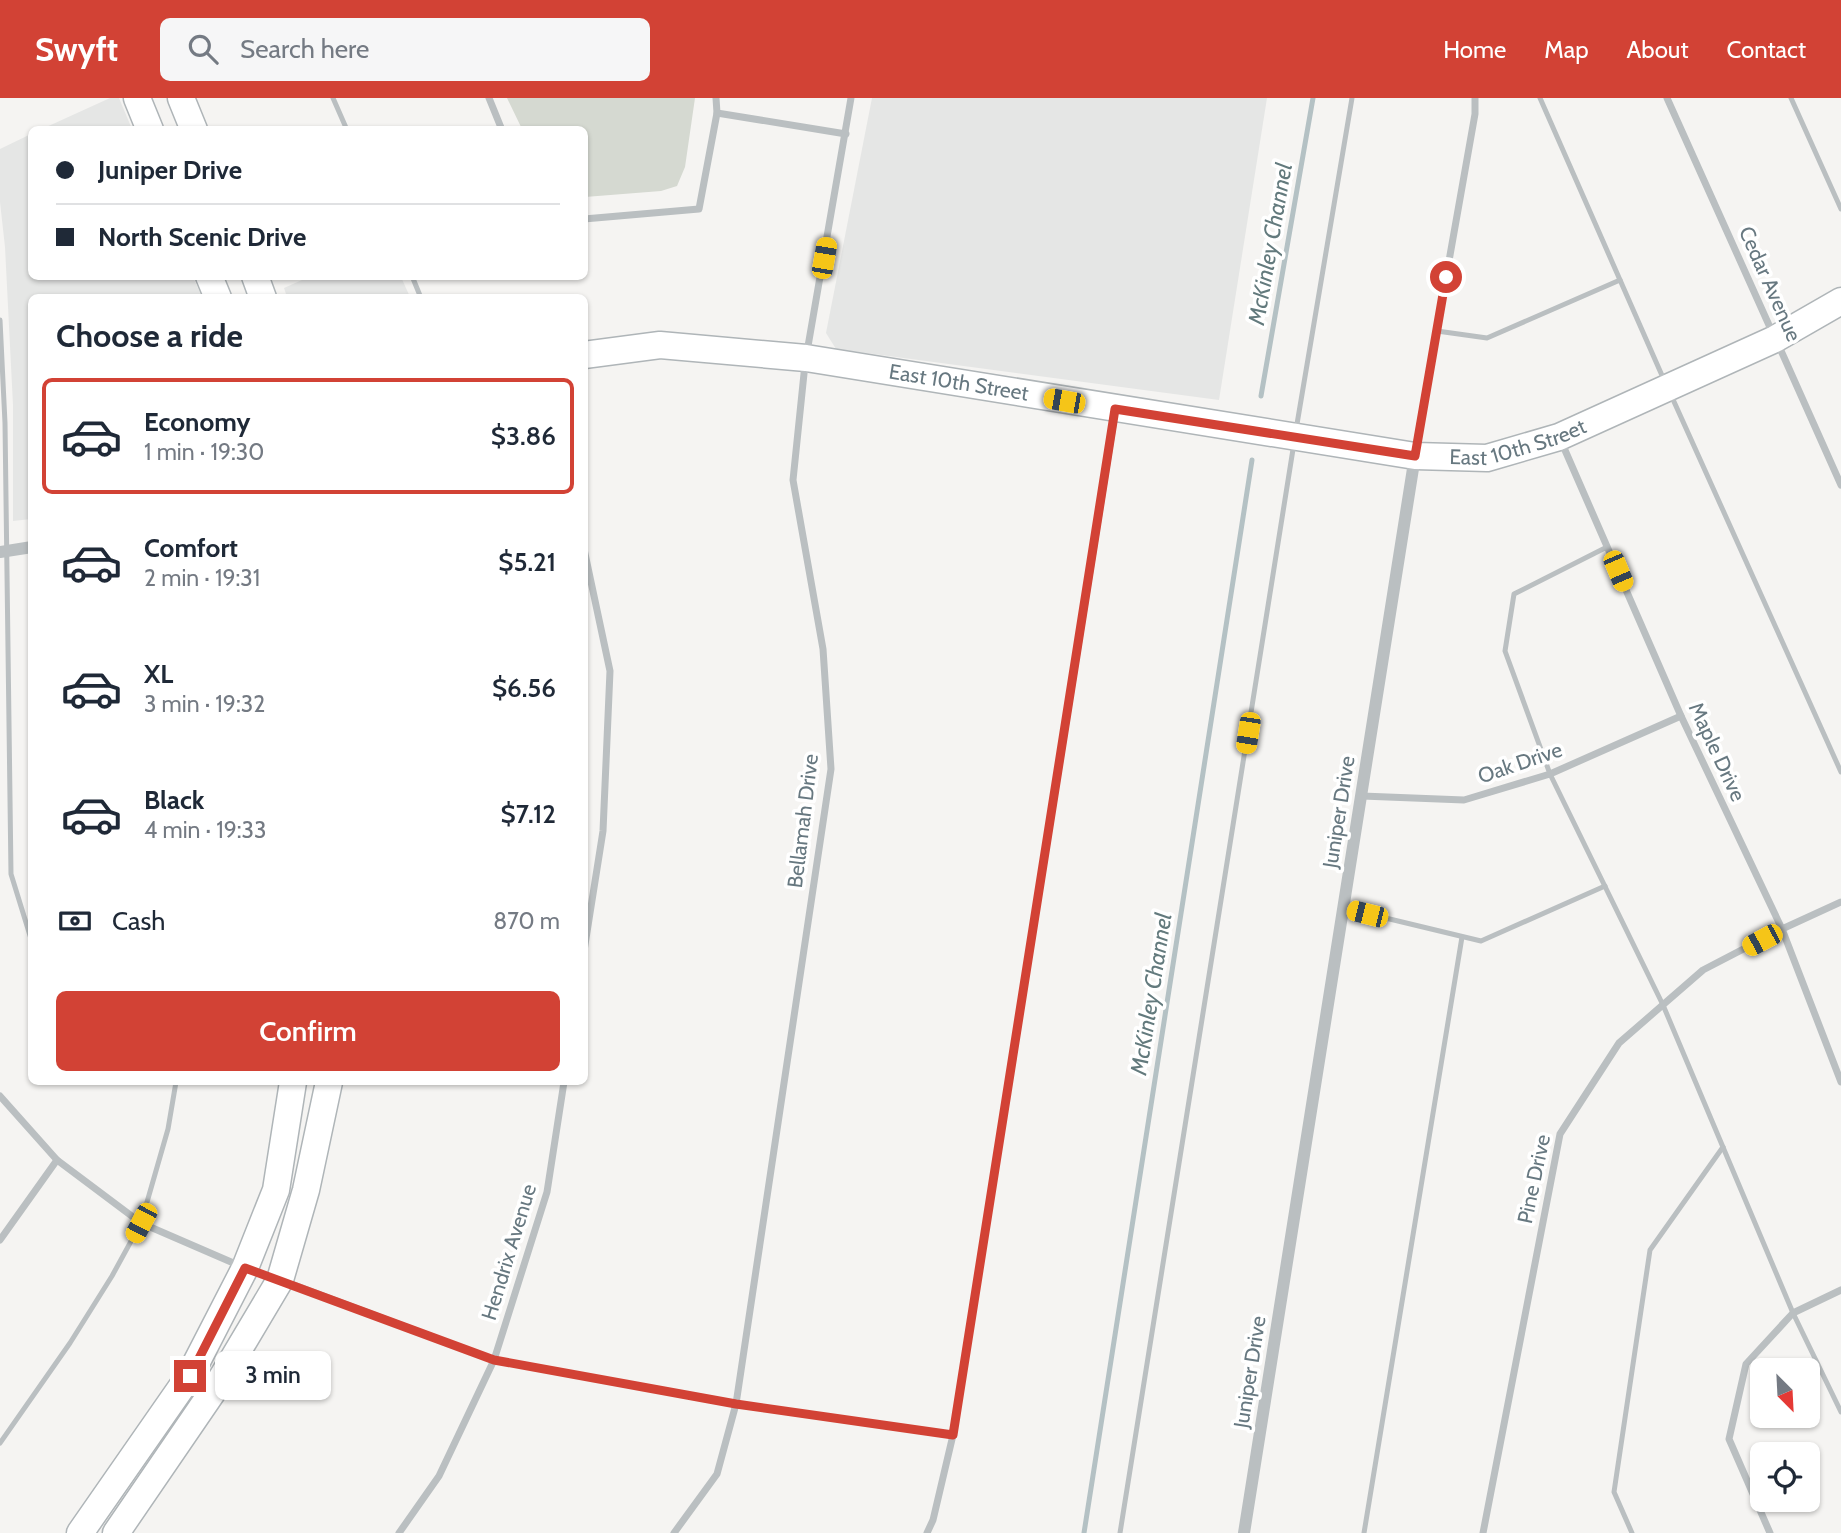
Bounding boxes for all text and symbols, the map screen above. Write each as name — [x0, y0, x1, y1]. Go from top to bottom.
search box — [160, 18, 650, 81]
text: Swyft — [35, 29, 118, 69]
icon: search — [184, 30, 222, 68]
text: Search here — [240, 33, 369, 65]
text: Home — [1443, 35, 1506, 64]
text: Map — [1544, 35, 1589, 64]
text: About — [1627, 35, 1689, 64]
text: Contact — [1727, 35, 1806, 64]
text: Juniper Drive — [98, 154, 242, 186]
water label: McKinley Channel — [1242, 160, 1298, 328]
text: North Scenic Drive — [98, 221, 306, 253]
street label: Cedar Avenue — [1734, 222, 1807, 345]
car — [811, 235, 838, 281]
route start — [1430, 261, 1462, 293]
text: Choose a ride — [56, 316, 243, 355]
street label: East 10th Street — [887, 359, 1030, 406]
car — [1042, 387, 1087, 415]
icon: car — [60, 405, 123, 468]
text: Economy — [144, 406, 250, 438]
street label: East 10th Street — [1449, 413, 1590, 470]
text: $3.86 — [491, 420, 556, 452]
text: 1 min · 19:30 — [144, 438, 264, 466]
icon: car — [60, 531, 123, 594]
text: Comfort — [144, 532, 238, 564]
text: $5.21 — [498, 546, 556, 578]
car — [1601, 548, 1636, 594]
text: 2 min · 19:31 — [144, 564, 260, 592]
icon: car — [60, 657, 123, 720]
text: XL — [144, 658, 173, 690]
text: $6.56 — [492, 672, 556, 704]
text: 3 min · 19:32 — [144, 690, 265, 718]
street label: Maple Drive — [1684, 698, 1751, 805]
car — [1235, 711, 1262, 755]
street label: Oak Drive — [1474, 736, 1565, 789]
street label: Bellamah Drive — [782, 752, 823, 889]
street label: Juniper Drive — [1317, 754, 1360, 871]
icon: car — [60, 783, 123, 846]
text: Black — [144, 784, 204, 816]
text: $7.12 — [501, 798, 556, 830]
text: 4 min · 19:33 — [144, 816, 266, 844]
car — [1345, 899, 1390, 929]
icon: cash — [56, 902, 94, 940]
text: Cash — [112, 905, 165, 937]
text: 870 m — [493, 907, 560, 935]
water label: McKinley Channel — [1124, 910, 1178, 1078]
car — [1739, 921, 1786, 959]
button: Confirm — [56, 991, 560, 1071]
street label: Pine Drive — [1512, 1132, 1555, 1226]
street label: Hendrix Avenue — [476, 1181, 541, 1323]
car — [122, 1200, 161, 1246]
street label: Juniper Drive — [1228, 1314, 1271, 1431]
callout: 3 min — [214, 1352, 330, 1400]
north arrow — [1750, 1358, 1820, 1428]
map controls — [1750, 1358, 1820, 1512]
route end — [174, 1360, 206, 1392]
text: 3 min — [245, 1361, 301, 1389]
button: locate — [1750, 1442, 1820, 1512]

